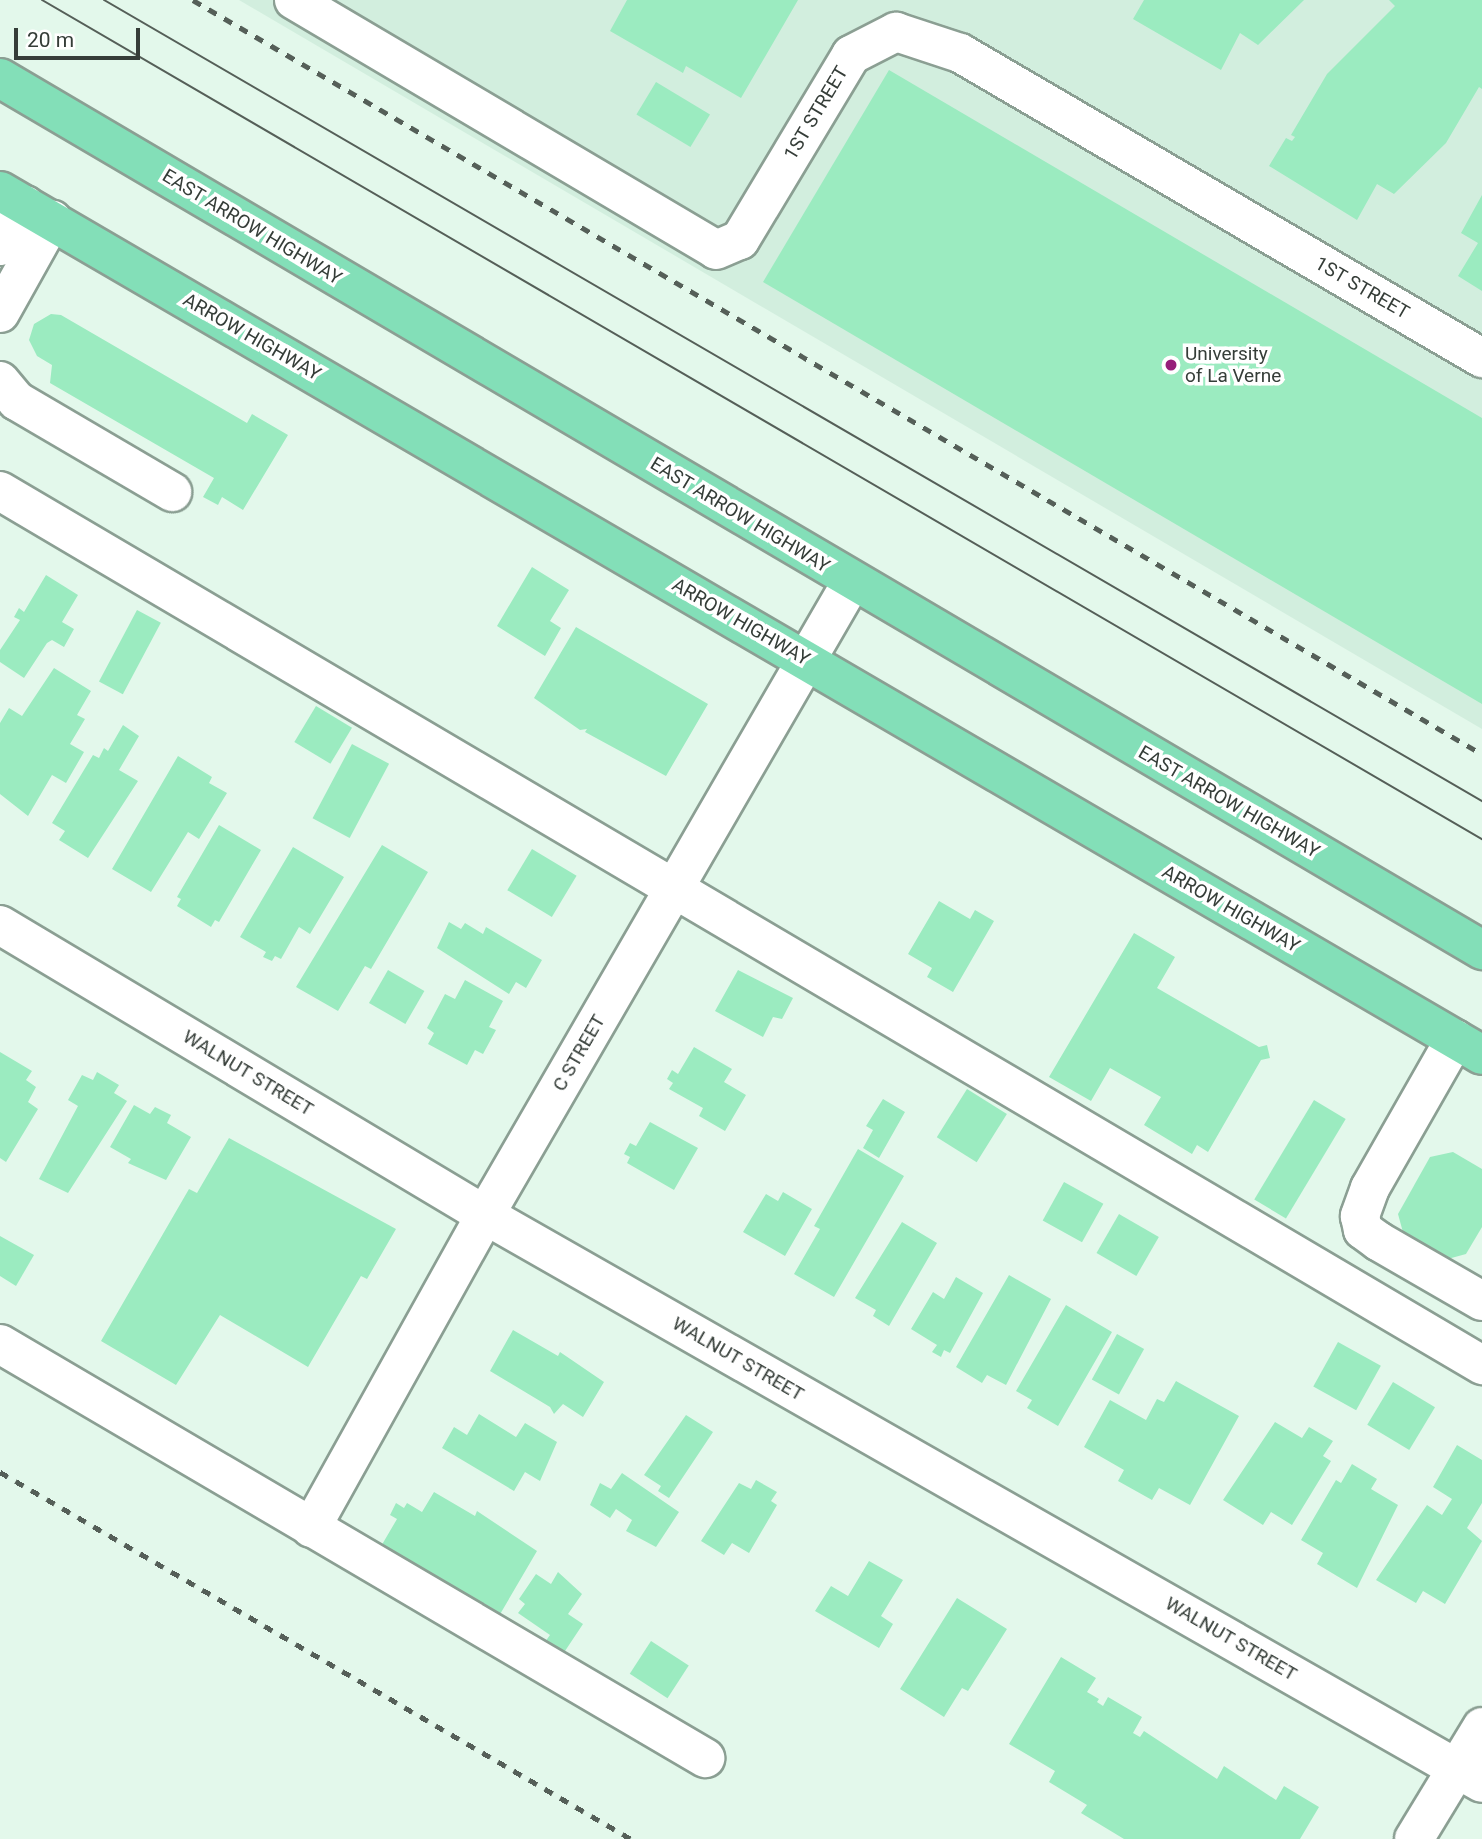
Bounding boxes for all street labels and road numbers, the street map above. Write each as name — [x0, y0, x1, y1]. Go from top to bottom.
street label: 1ST STREET — [779, 62, 853, 164]
street label: EAST ARROW HIGHWAY — [158, 164, 346, 290]
street label: 1ST STREET — [1311, 252, 1413, 324]
street label: ARROW HIGHWAY — [179, 288, 325, 386]
street label: EAST ARROW HIGHWAY — [646, 452, 834, 578]
street label: ARROW HIGHWAY — [668, 573, 814, 671]
street label: EAST ARROW HIGHWAY — [1134, 741, 1324, 863]
street label: ARROW HIGHWAY — [1158, 860, 1304, 958]
street label: C STREET — [548, 1011, 610, 1095]
street label: WALNUT STREET — [179, 1025, 317, 1121]
street label: WALNUT STREET — [668, 1312, 808, 1406]
street label: WALNUT STREET — [1161, 1592, 1301, 1686]

